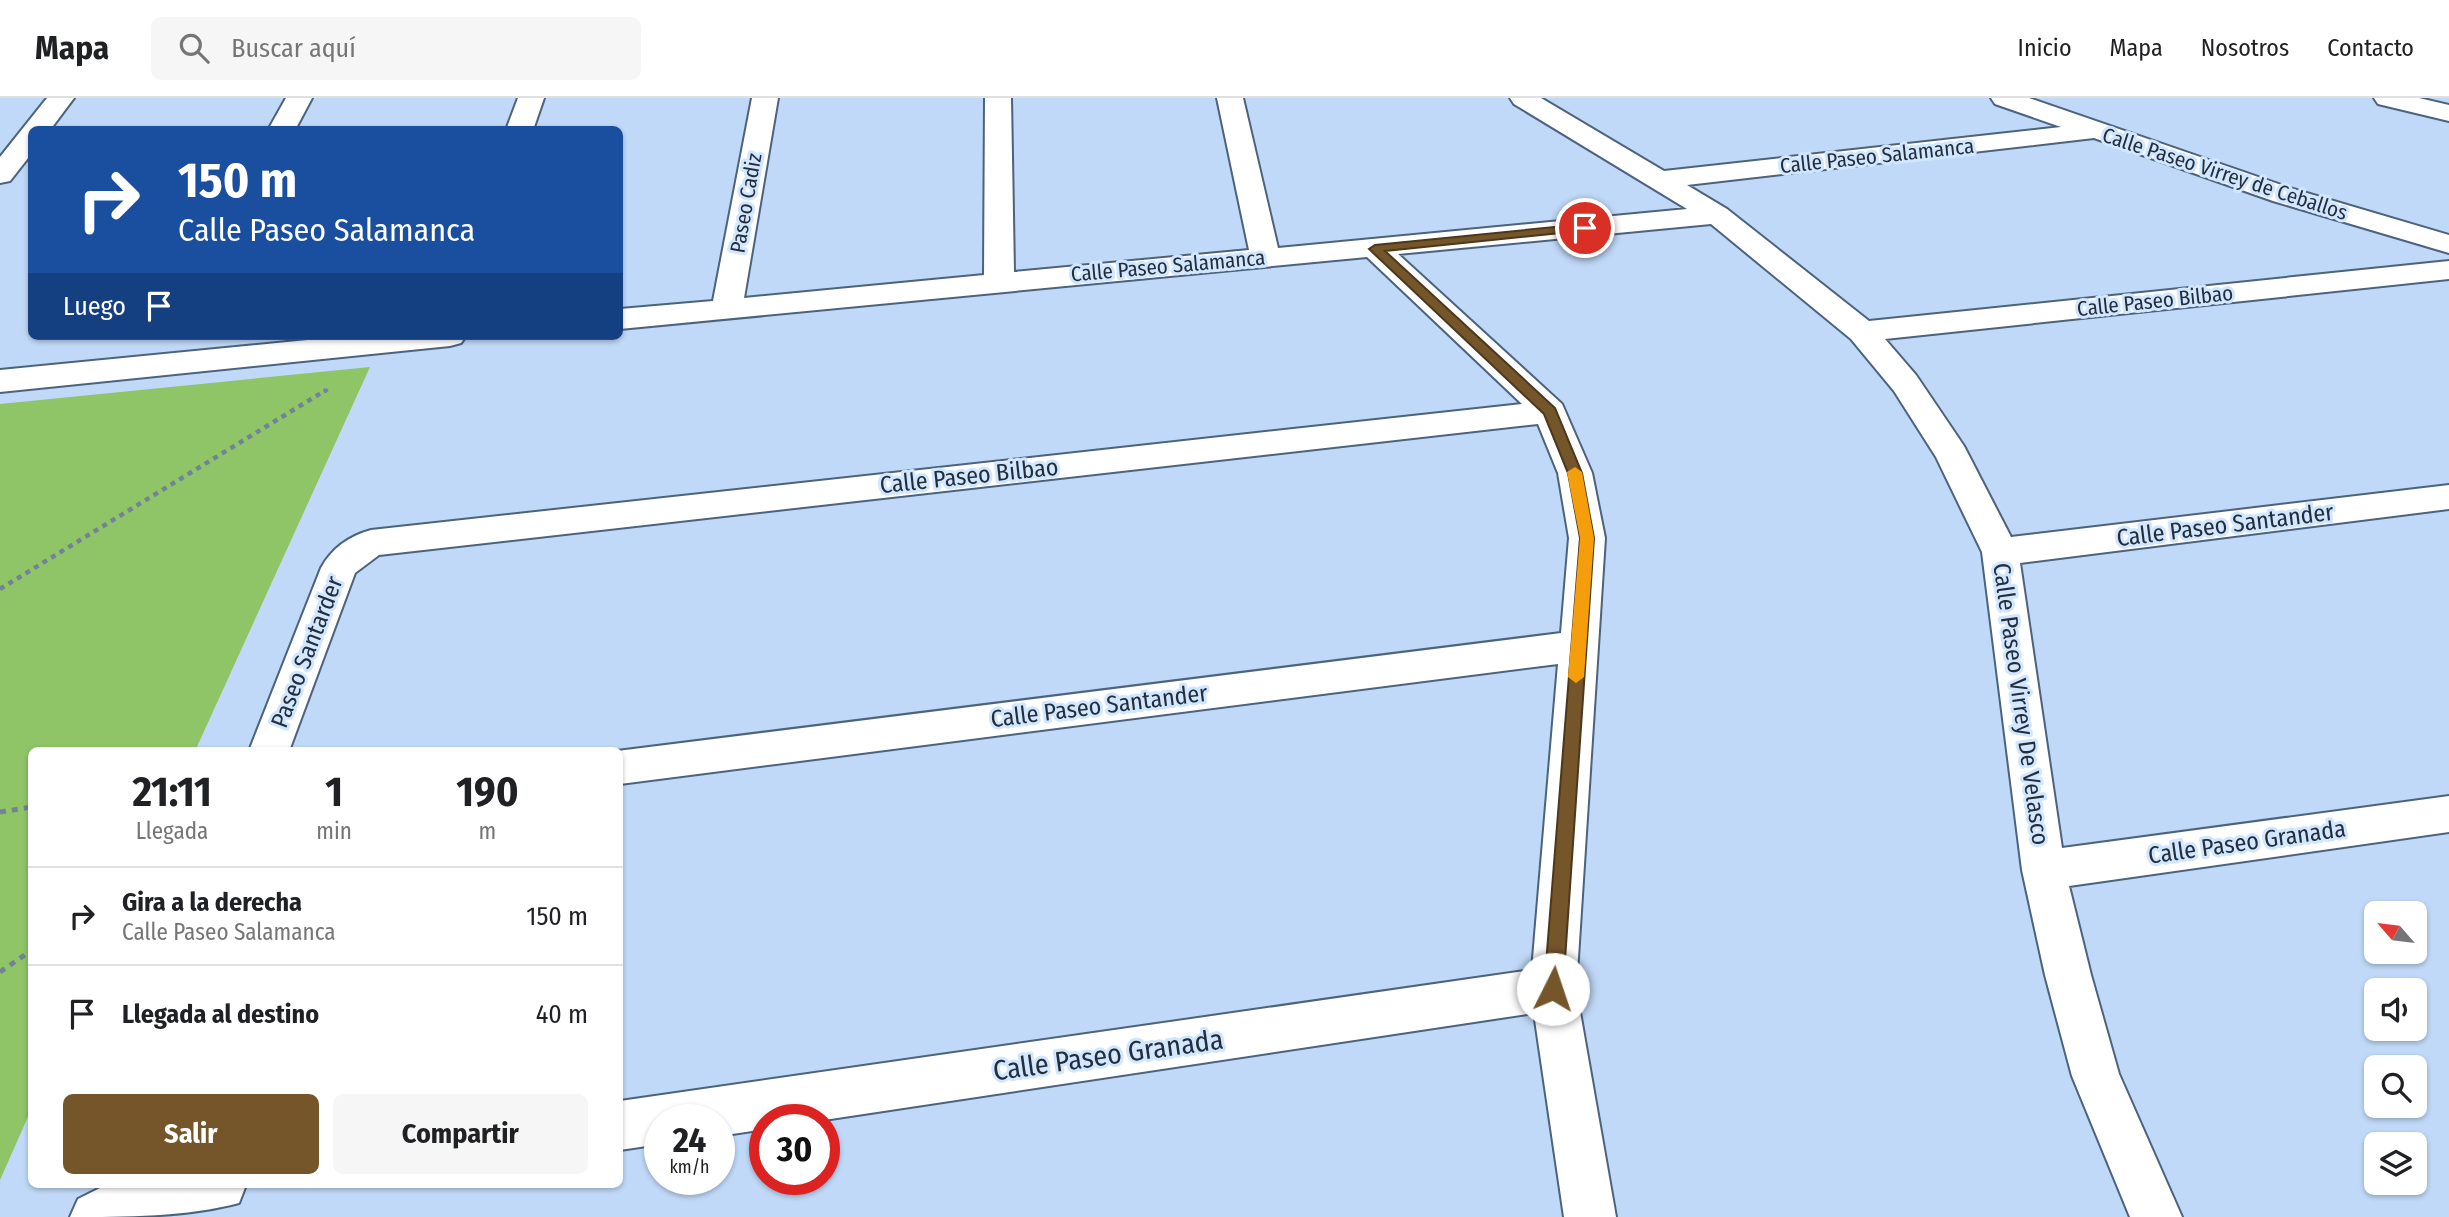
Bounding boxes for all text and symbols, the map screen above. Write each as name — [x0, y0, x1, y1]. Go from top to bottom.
search box — [151, 17, 641, 80]
text: Mapa — [35, 28, 109, 68]
icon: search — [175, 29, 213, 67]
text: Buscar aquí — [231, 33, 356, 64]
text: Inicio — [2018, 34, 2072, 62]
text: Mapa — [2110, 34, 2163, 62]
text: Nosotros — [2201, 34, 2289, 62]
text: Contacto — [2327, 34, 2414, 62]
street label: Calle Paseo Virrey de Ceballos — [2099, 122, 2351, 226]
street label: Calle Paseo Salamanca — [1779, 133, 1975, 179]
text: 150 m — [178, 151, 297, 210]
street label: Paseo Cadiz — [724, 151, 768, 255]
icon: right — [63, 154, 154, 245]
pin — [1555, 198, 1615, 258]
icon: arrive — [1566, 209, 1604, 247]
text: Calle Paseo Salamanca — [178, 211, 475, 249]
street label: Calle Paseo Salamanca — [1070, 245, 1266, 287]
street label: Calle Paseo Bilbao — [2076, 280, 2234, 322]
icon: arrive — [140, 287, 178, 325]
text: Luego — [63, 291, 126, 322]
street label: Calle Paseo Bilbao — [878, 453, 1060, 499]
street label: Calle Paseo Santander — [2115, 498, 2336, 552]
street label: Calle Paseo Virrey De Velasco — [1987, 561, 2055, 847]
street label: Paseo Santarder — [265, 572, 349, 732]
street label: Calle Paseo Santander — [989, 679, 1210, 733]
text: 21:11 — [132, 767, 212, 817]
text: 1 — [325, 767, 343, 817]
text: 190 — [456, 767, 519, 817]
street label: Calle Paseo Granada — [2147, 814, 2347, 870]
text: Llegada — [136, 817, 208, 845]
text: min — [316, 817, 352, 845]
text: m — [479, 817, 496, 845]
text: Gira a la derecha — [122, 887, 302, 918]
icon: right — [63, 897, 101, 935]
text: 150 m — [526, 901, 588, 932]
north arrow — [2364, 901, 2427, 964]
map controls — [2364, 901, 2427, 1195]
text: Calle Paseo Salamanca — [122, 918, 336, 946]
position arrow — [1516, 952, 1590, 1026]
button: sound — [2364, 978, 2427, 1041]
icon: arrive — [63, 995, 101, 1033]
text: Llegada al destino — [122, 999, 319, 1030]
text: 40 m — [536, 999, 588, 1030]
street label: Calle Paseo Granada — [991, 1023, 1225, 1087]
button: search — [2364, 1055, 2427, 1118]
button: Salir — [63, 1094, 319, 1174]
button: Compartir — [333, 1094, 588, 1174]
speed limit sign: 30 — [749, 1104, 840, 1195]
text: 24 — [673, 1119, 706, 1161]
button: layers — [2364, 1132, 2427, 1195]
text: km/h — [669, 1156, 710, 1178]

